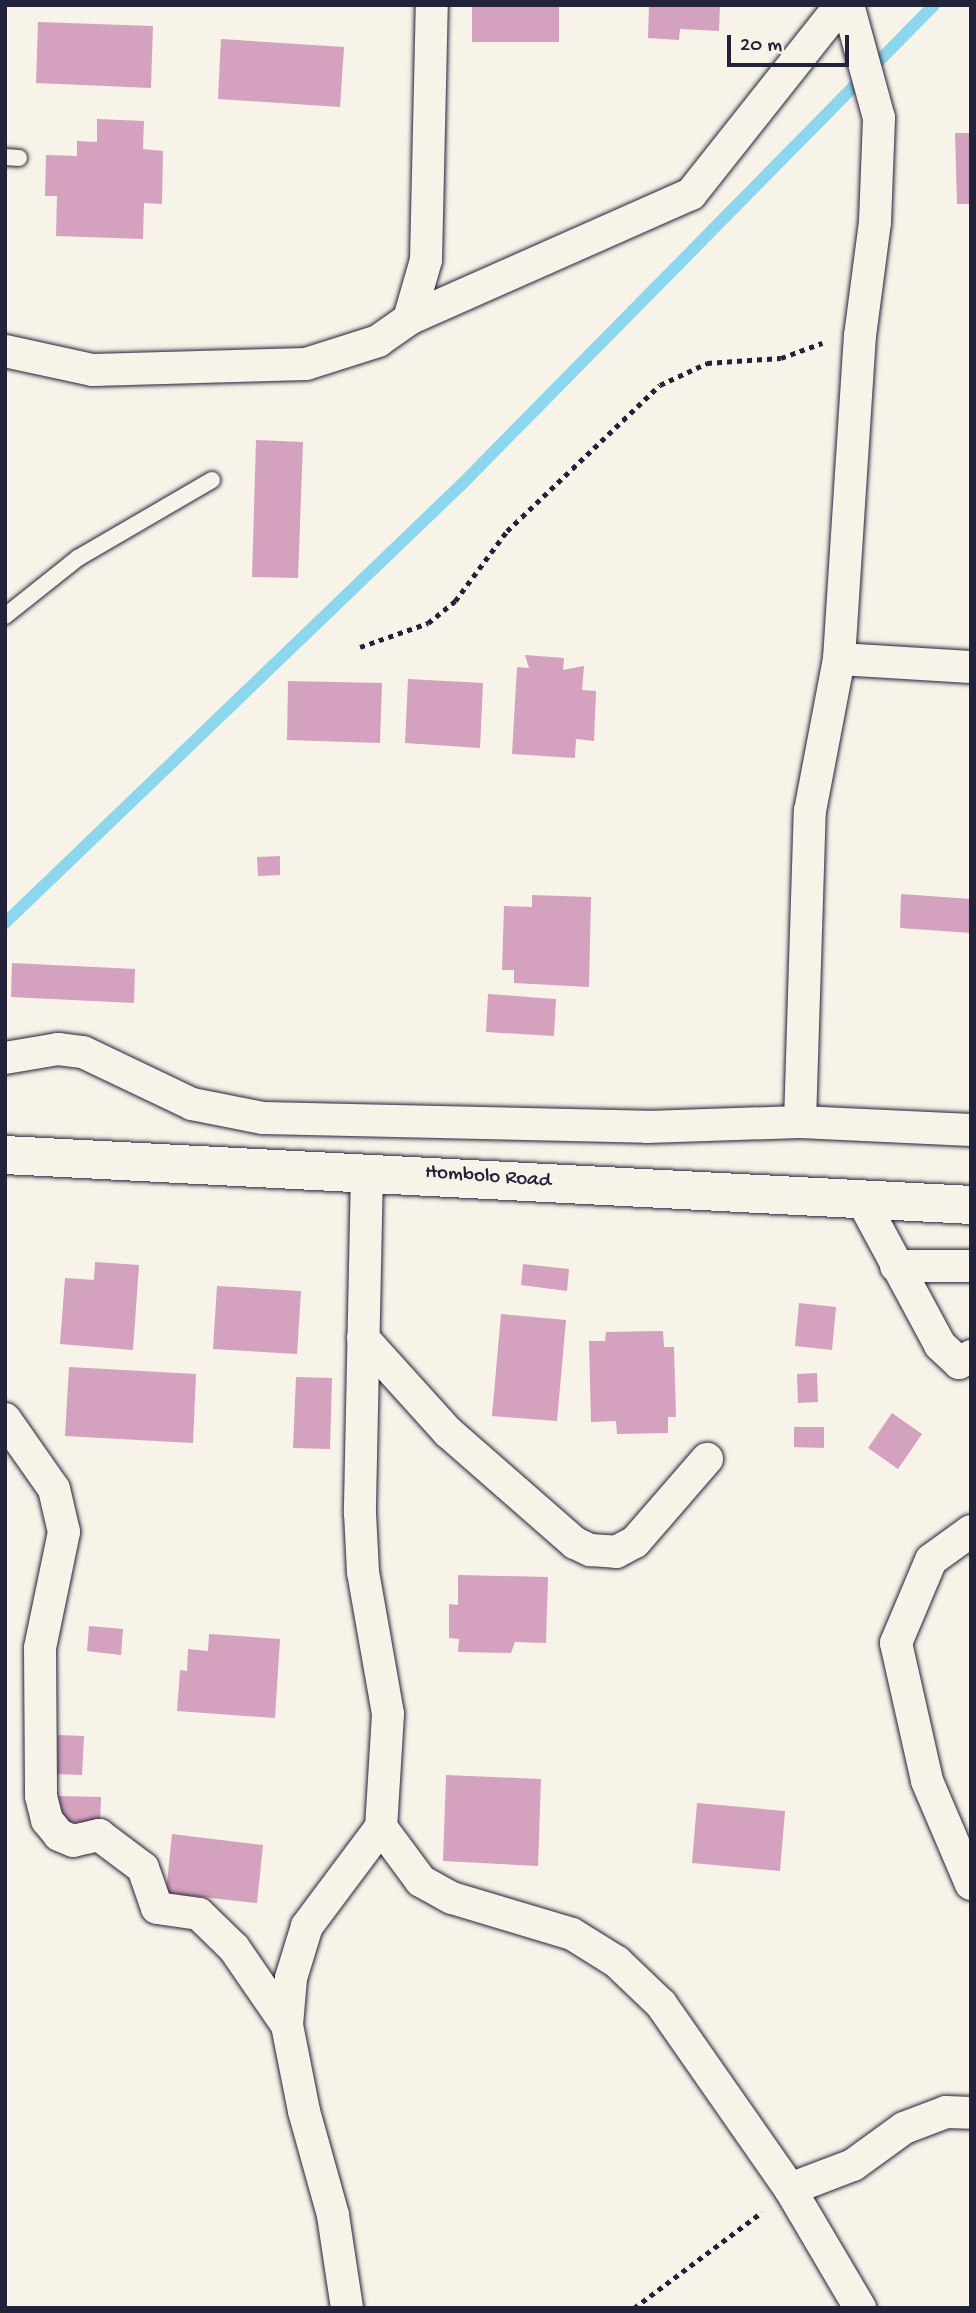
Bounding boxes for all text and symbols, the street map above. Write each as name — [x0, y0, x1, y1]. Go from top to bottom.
scale bar — [731, 21, 853, 65]
text: 20 m — [740, 34, 782, 59]
street label: Hombolo Road — [424, 1161, 552, 1195]

